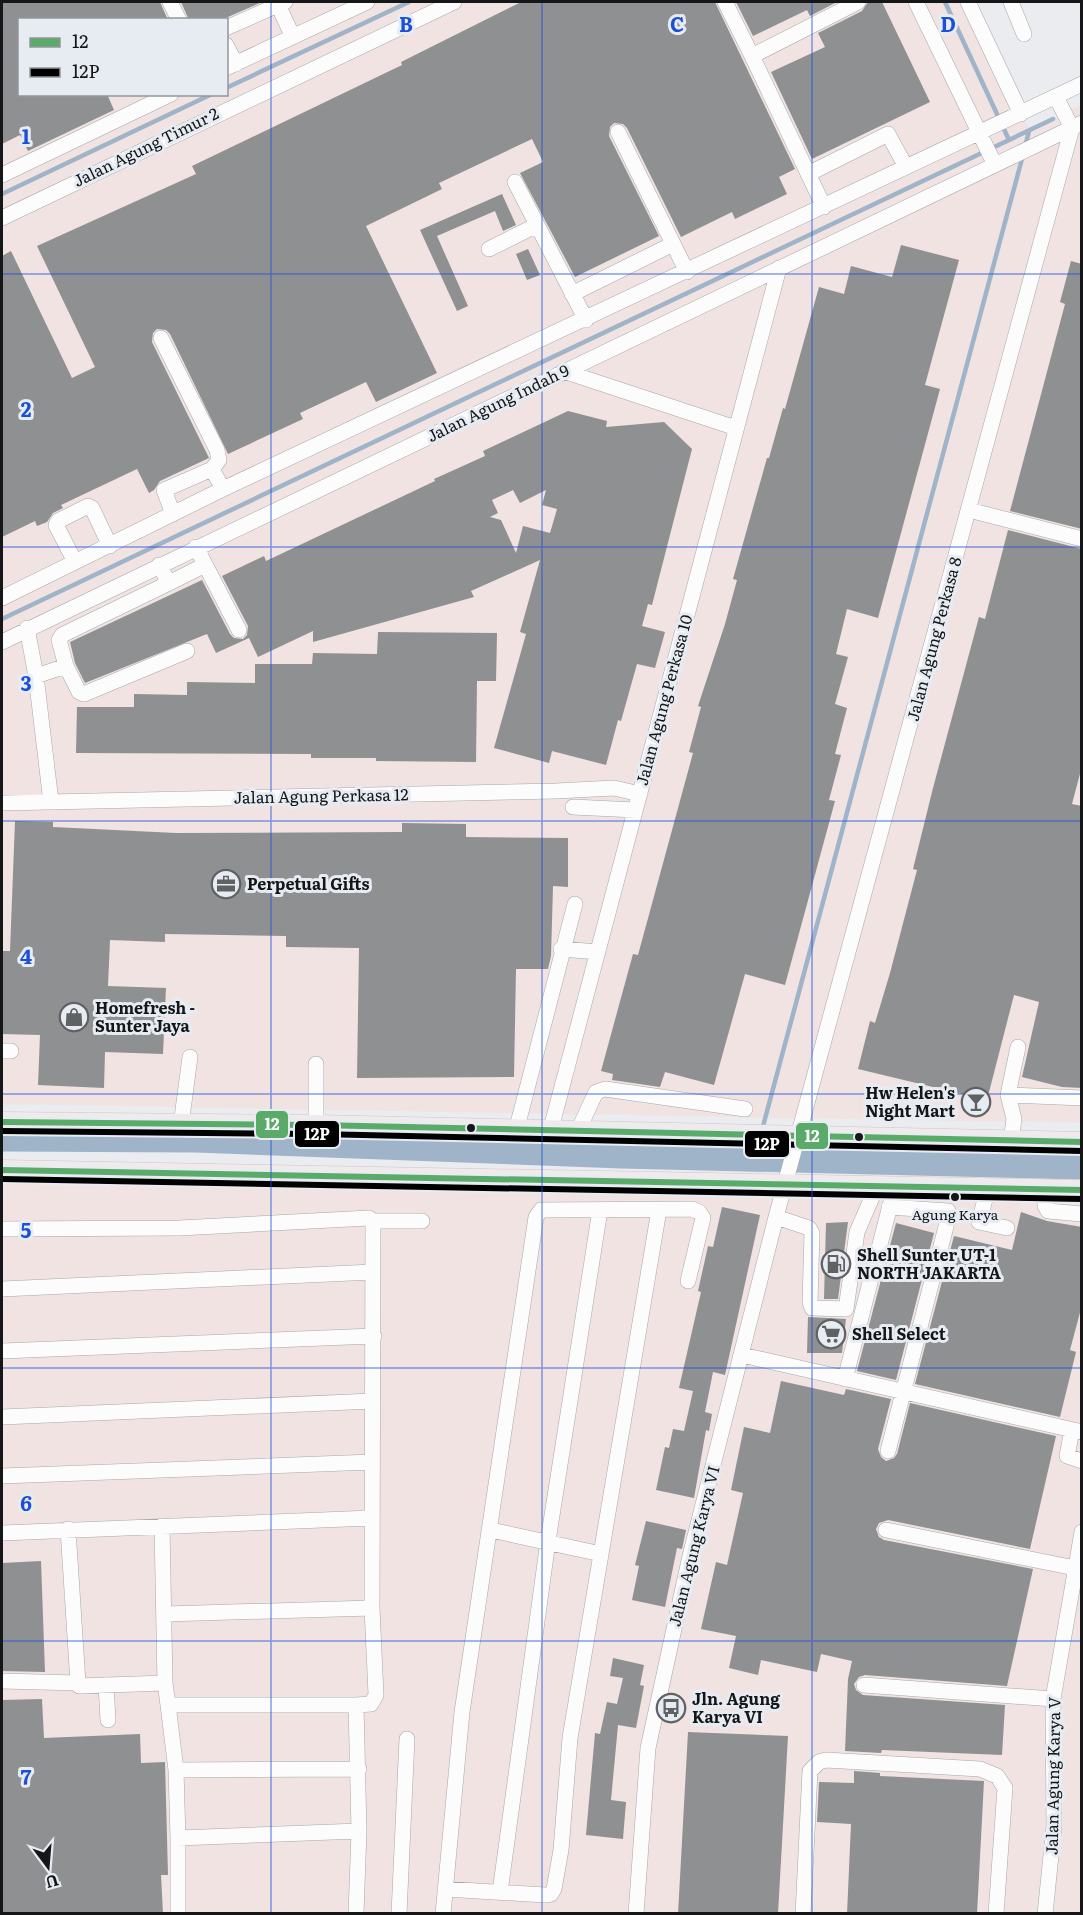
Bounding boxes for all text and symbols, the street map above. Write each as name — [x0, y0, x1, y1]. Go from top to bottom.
text: B — [399, 8, 413, 38]
text: C — [670, 8, 684, 38]
text: D — [940, 8, 956, 38]
legend — [18, 18, 228, 96]
text: 12 — [72, 27, 88, 54]
text: 12P — [72, 57, 99, 84]
street label: Jalan Agung Timur 2 — [69, 100, 222, 192]
text: 1 — [22, 120, 30, 150]
street label: Jalan Agung Indah 9 — [422, 357, 573, 447]
text: 2 — [21, 393, 32, 423]
street label: Jalan Agung Perkasa 8 — [900, 554, 967, 724]
street label: Jalan Agung Perkasa 10 — [629, 612, 697, 788]
text: 3 — [20, 667, 32, 697]
street label: Jalan Agung Perkasa 12 — [233, 781, 409, 809]
office icon: Perpetual Gifts — [210, 868, 242, 900]
place label: Perpetual Gifts — [247, 871, 369, 895]
text: 4 — [20, 940, 32, 970]
place label: Homefresh - Sunter Jaya — [95, 995, 195, 1037]
shop icon: Homefresh - Sunter Jaya — [58, 1001, 90, 1033]
place label: Hw Helen's Night Mart — [865, 1080, 955, 1122]
bar icon: Hw Helen's Night Mart — [960, 1086, 992, 1118]
line badge: 12 — [255, 1110, 289, 1139]
text: 12 — [264, 1111, 280, 1135]
line badge: 12P — [294, 1120, 340, 1148]
text: 12P — [304, 1121, 330, 1145]
unlabelled marker — [465, 1122, 477, 1134]
line badge: 12 — [795, 1122, 829, 1150]
text: 12 — [804, 1123, 820, 1147]
line badge: 12P — [744, 1130, 790, 1158]
text: 12P — [754, 1131, 780, 1155]
unlabelled marker — [853, 1131, 865, 1143]
marker: Agung Karya — [949, 1191, 961, 1203]
place label: Agung Karya — [912, 1204, 999, 1224]
text: 5 — [21, 1214, 32, 1244]
place label: Shell Sunter UT-1 NORTH JAKARTA — [857, 1242, 1001, 1284]
fuel station icon: Shell Sunter UT-1 NORTH JAKARTA — [820, 1248, 852, 1280]
supermarket icon: Shell Select — [815, 1318, 847, 1350]
place label: Shell Select — [852, 1321, 946, 1345]
street label: Jalan Agung Karya VI — [661, 1463, 725, 1629]
text: 6 — [20, 1487, 32, 1517]
place label: Jln. Agung Karya VI — [692, 1686, 780, 1728]
bus stop icon: Jln. Agung Karya VI — [655, 1692, 687, 1724]
street label: Jalan Agung Karya V — [1039, 1696, 1065, 1855]
text: 7 — [21, 1761, 32, 1791]
north arrow — [18, 1837, 78, 1897]
text: U — [43, 1869, 62, 1896]

